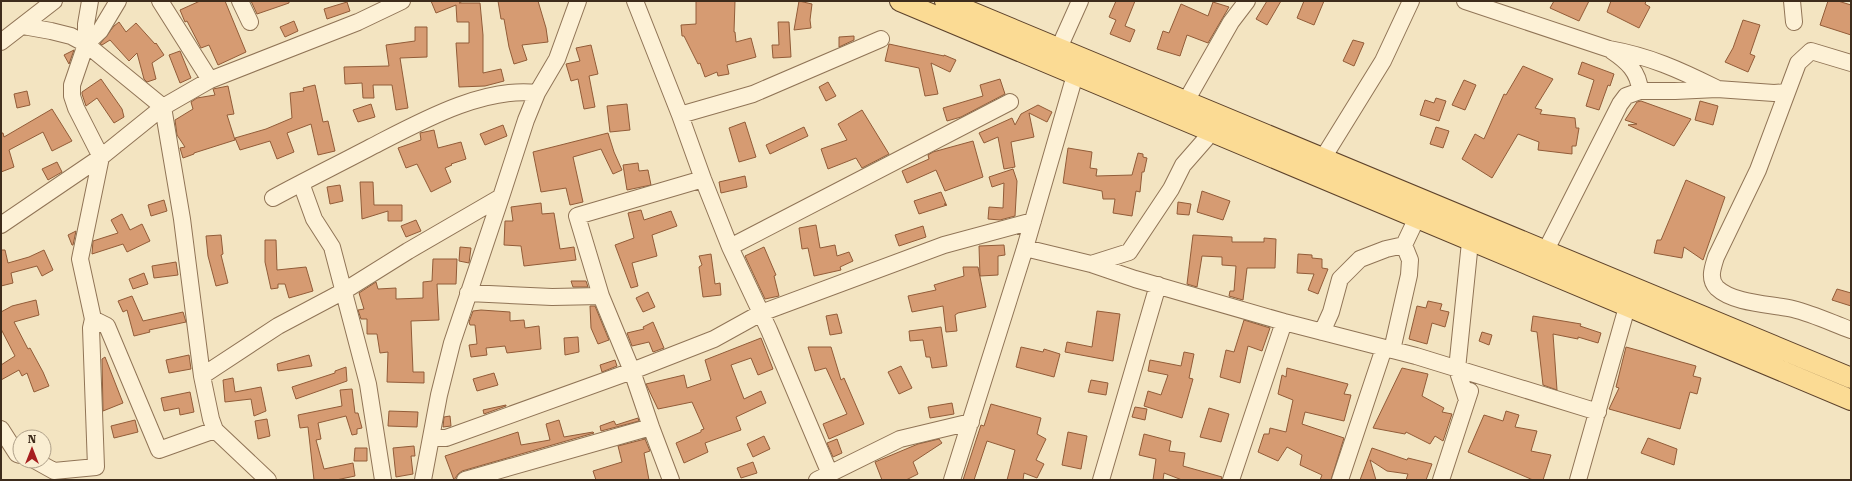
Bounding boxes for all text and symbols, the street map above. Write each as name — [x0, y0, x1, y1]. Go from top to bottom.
north arrow — [12, 429, 52, 469]
text: N — [28, 433, 37, 446]

